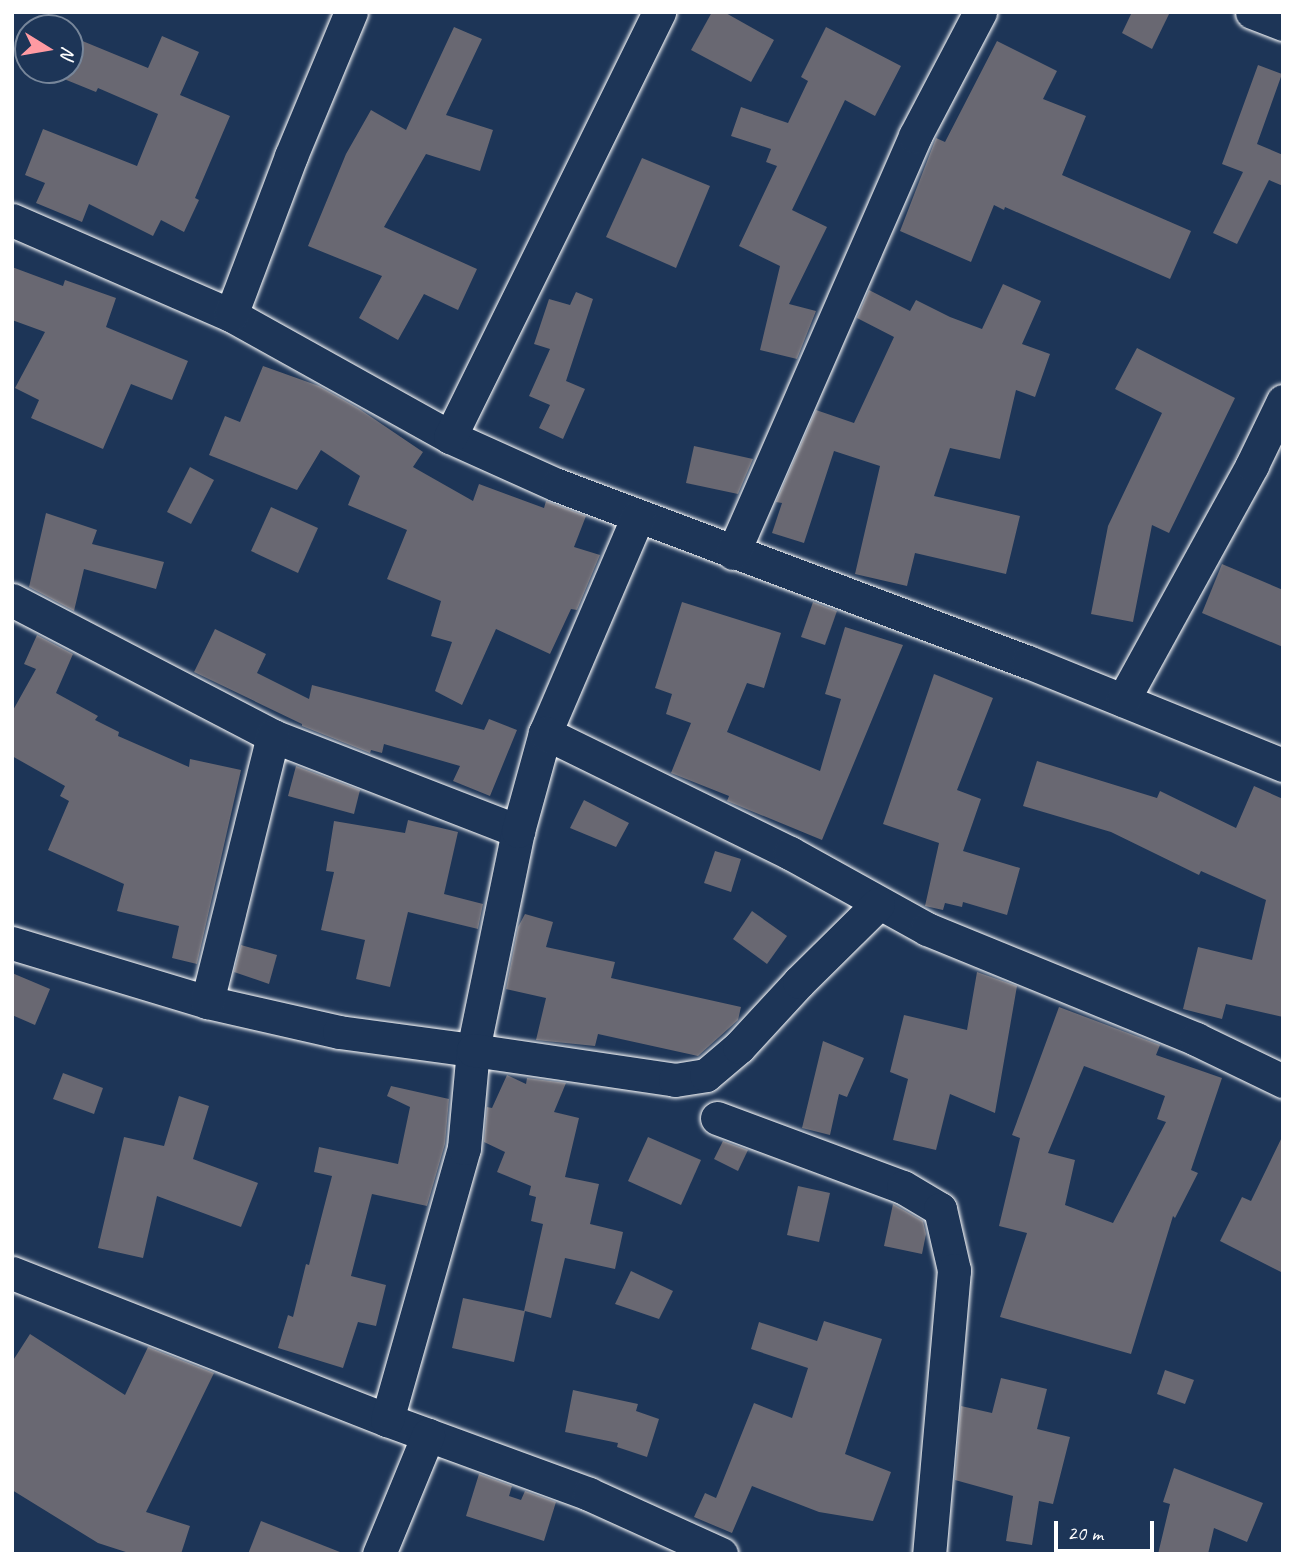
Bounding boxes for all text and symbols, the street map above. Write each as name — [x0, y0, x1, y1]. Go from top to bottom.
north arrow — [14, 14, 84, 84]
text: N — [55, 45, 81, 61]
scale bar — [1057, 1506, 1157, 1550]
text: 20 m — [1067, 1520, 1103, 1546]

